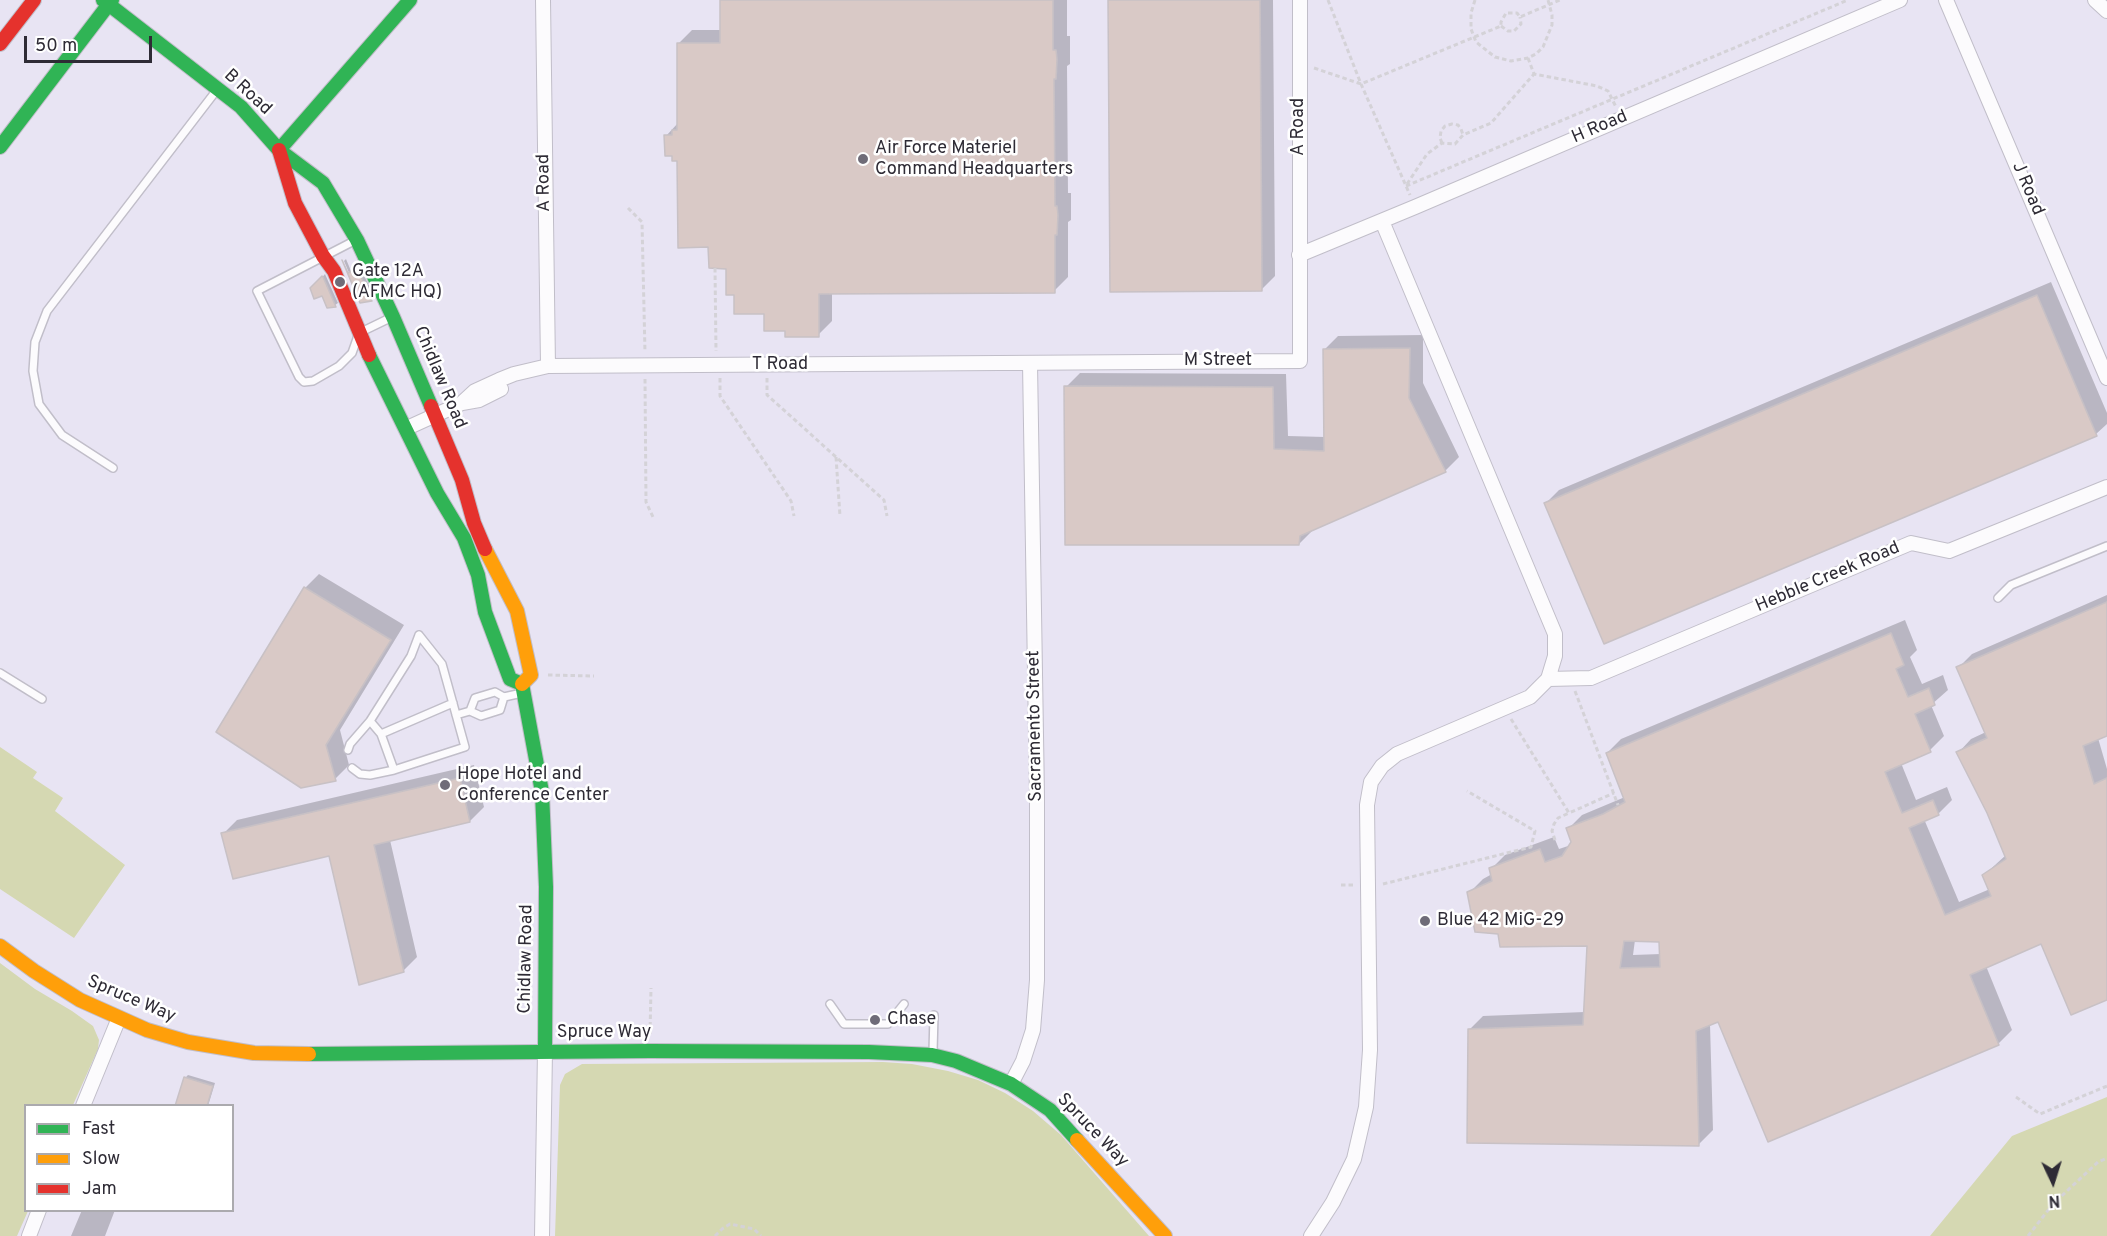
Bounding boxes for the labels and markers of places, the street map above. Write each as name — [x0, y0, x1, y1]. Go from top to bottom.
place label: Air Force Materiel Command Headquarters — [875, 138, 1073, 180]
marker: Air Force Materiel Command Headquarters — [856, 152, 870, 166]
place label: Gate 12A (AFMC HQ) — [352, 261, 442, 304]
marker: Gate 12A (AFMC HQ) — [333, 275, 347, 289]
place label: Hope Hotel and Conference Center — [457, 764, 609, 806]
marker: Hope Hotel and Conference Center — [438, 778, 452, 792]
place label: Blue 42 MiG-29 — [1437, 910, 1564, 932]
marker: Blue 42 MiG-29 — [1418, 914, 1432, 928]
place label: Chase — [887, 1009, 936, 1031]
marker: Chase — [868, 1013, 882, 1027]

